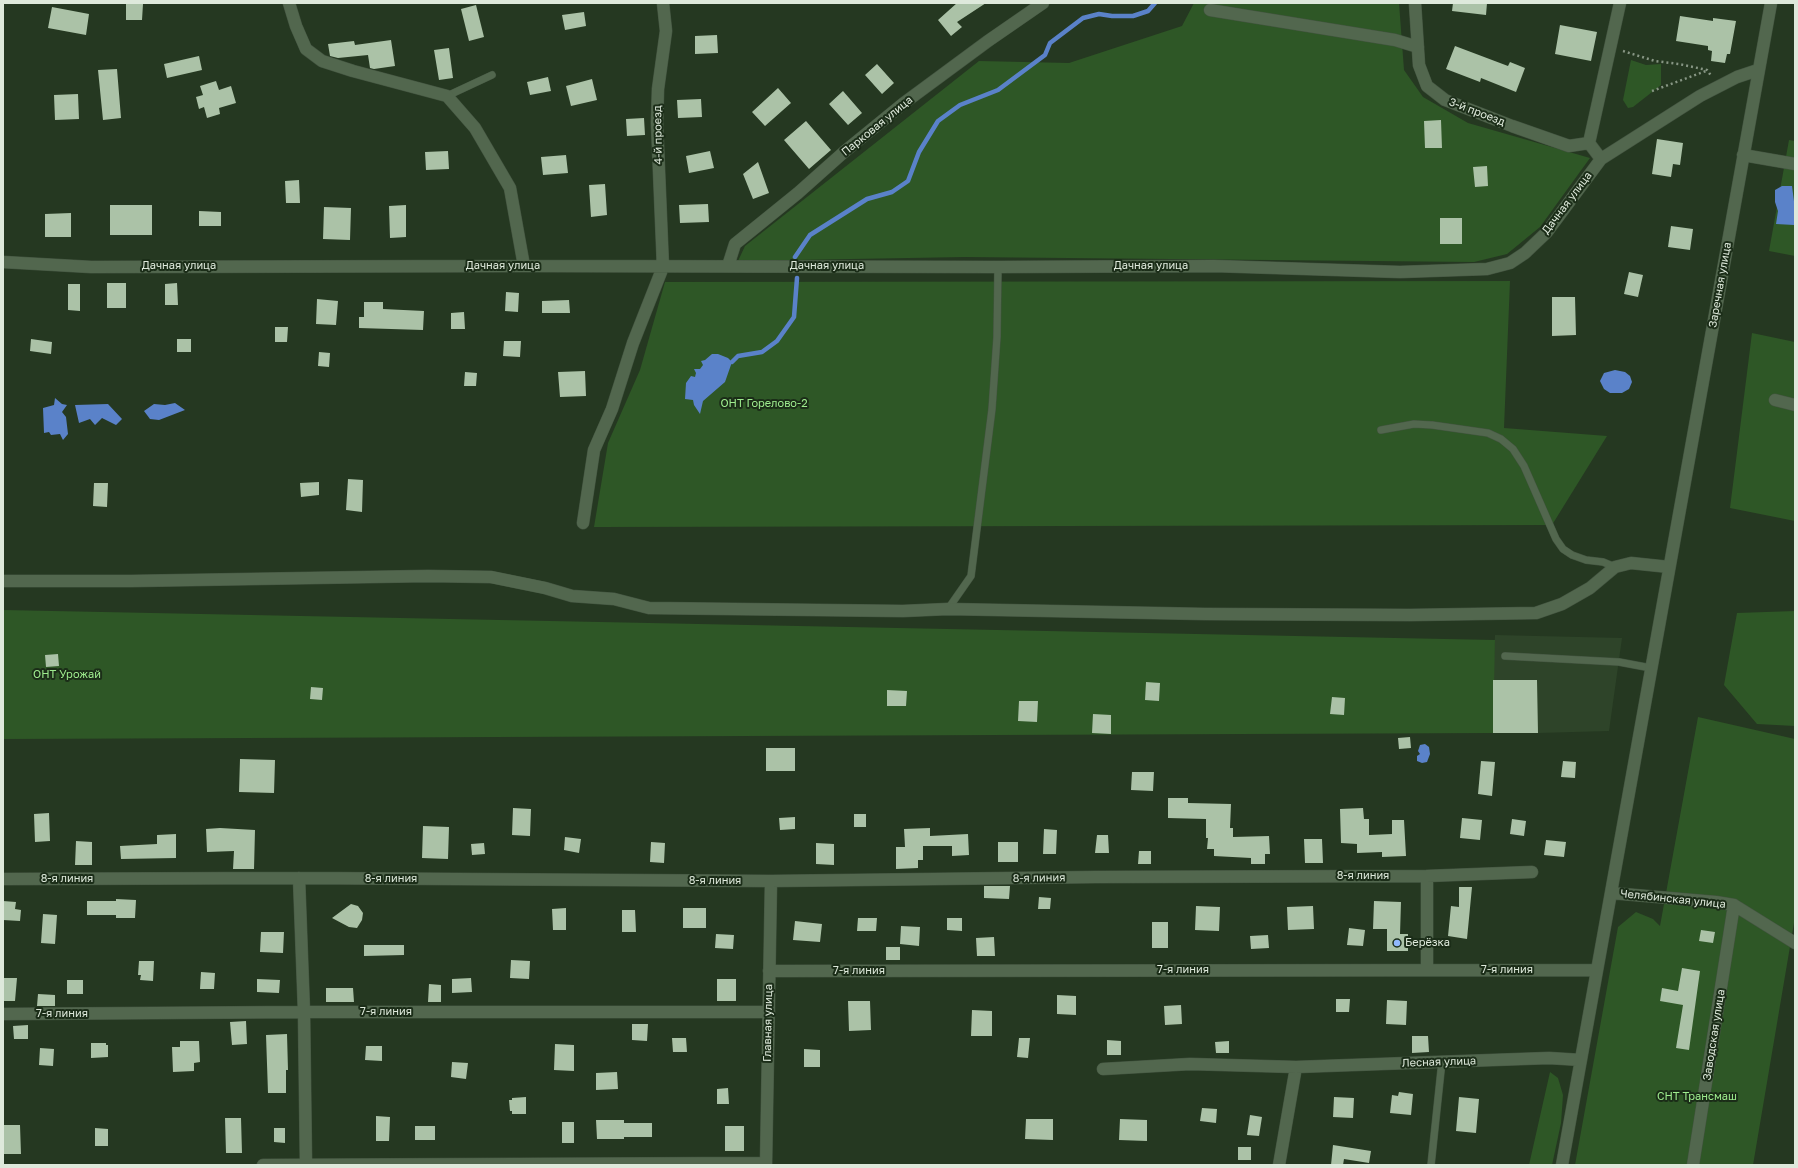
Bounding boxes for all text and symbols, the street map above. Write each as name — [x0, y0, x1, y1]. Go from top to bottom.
street label: Парковая улица — [839, 93, 915, 159]
street label: 3-й проезд — [1447, 95, 1507, 129]
street label: 4-й проезд — [651, 105, 665, 165]
street label: Дачная улица — [1539, 169, 1595, 237]
street label: Заречная улица — [1706, 241, 1734, 329]
street label: Дачная улица — [142, 259, 216, 273]
street label: Дачная улица — [466, 259, 540, 273]
street label: Дачная улица — [790, 259, 864, 273]
street label: Дачная улица — [1114, 259, 1188, 273]
park label: ОНТ Горелово-2 — [720, 397, 808, 411]
park label: ОНТ Урожай — [33, 668, 101, 682]
street label: 8-я линия — [1337, 869, 1389, 883]
street label: 8-я линия — [1013, 871, 1065, 885]
street label: 8-я линия — [41, 872, 93, 886]
street label: 8-я линия — [365, 872, 417, 886]
street label: 8-я линия — [689, 874, 741, 888]
street label: Челябинская улица — [1620, 887, 1726, 911]
place label: Берёзка — [1405, 936, 1450, 950]
marker: Берёзка — [1392, 938, 1402, 948]
street label: 7-я линия — [1157, 963, 1209, 977]
street label: 7-я линия — [1481, 963, 1533, 977]
street label: 7-я линия — [833, 964, 885, 978]
street label: Главная улица — [761, 984, 775, 1062]
street label: Заводская улица — [1700, 988, 1728, 1082]
street label: 7-я линия — [360, 1005, 412, 1019]
street label: 7-я линия — [36, 1007, 88, 1021]
street label: Лесная улица — [1402, 1054, 1476, 1070]
park label: СНТ Трансмаш — [1657, 1090, 1737, 1104]

